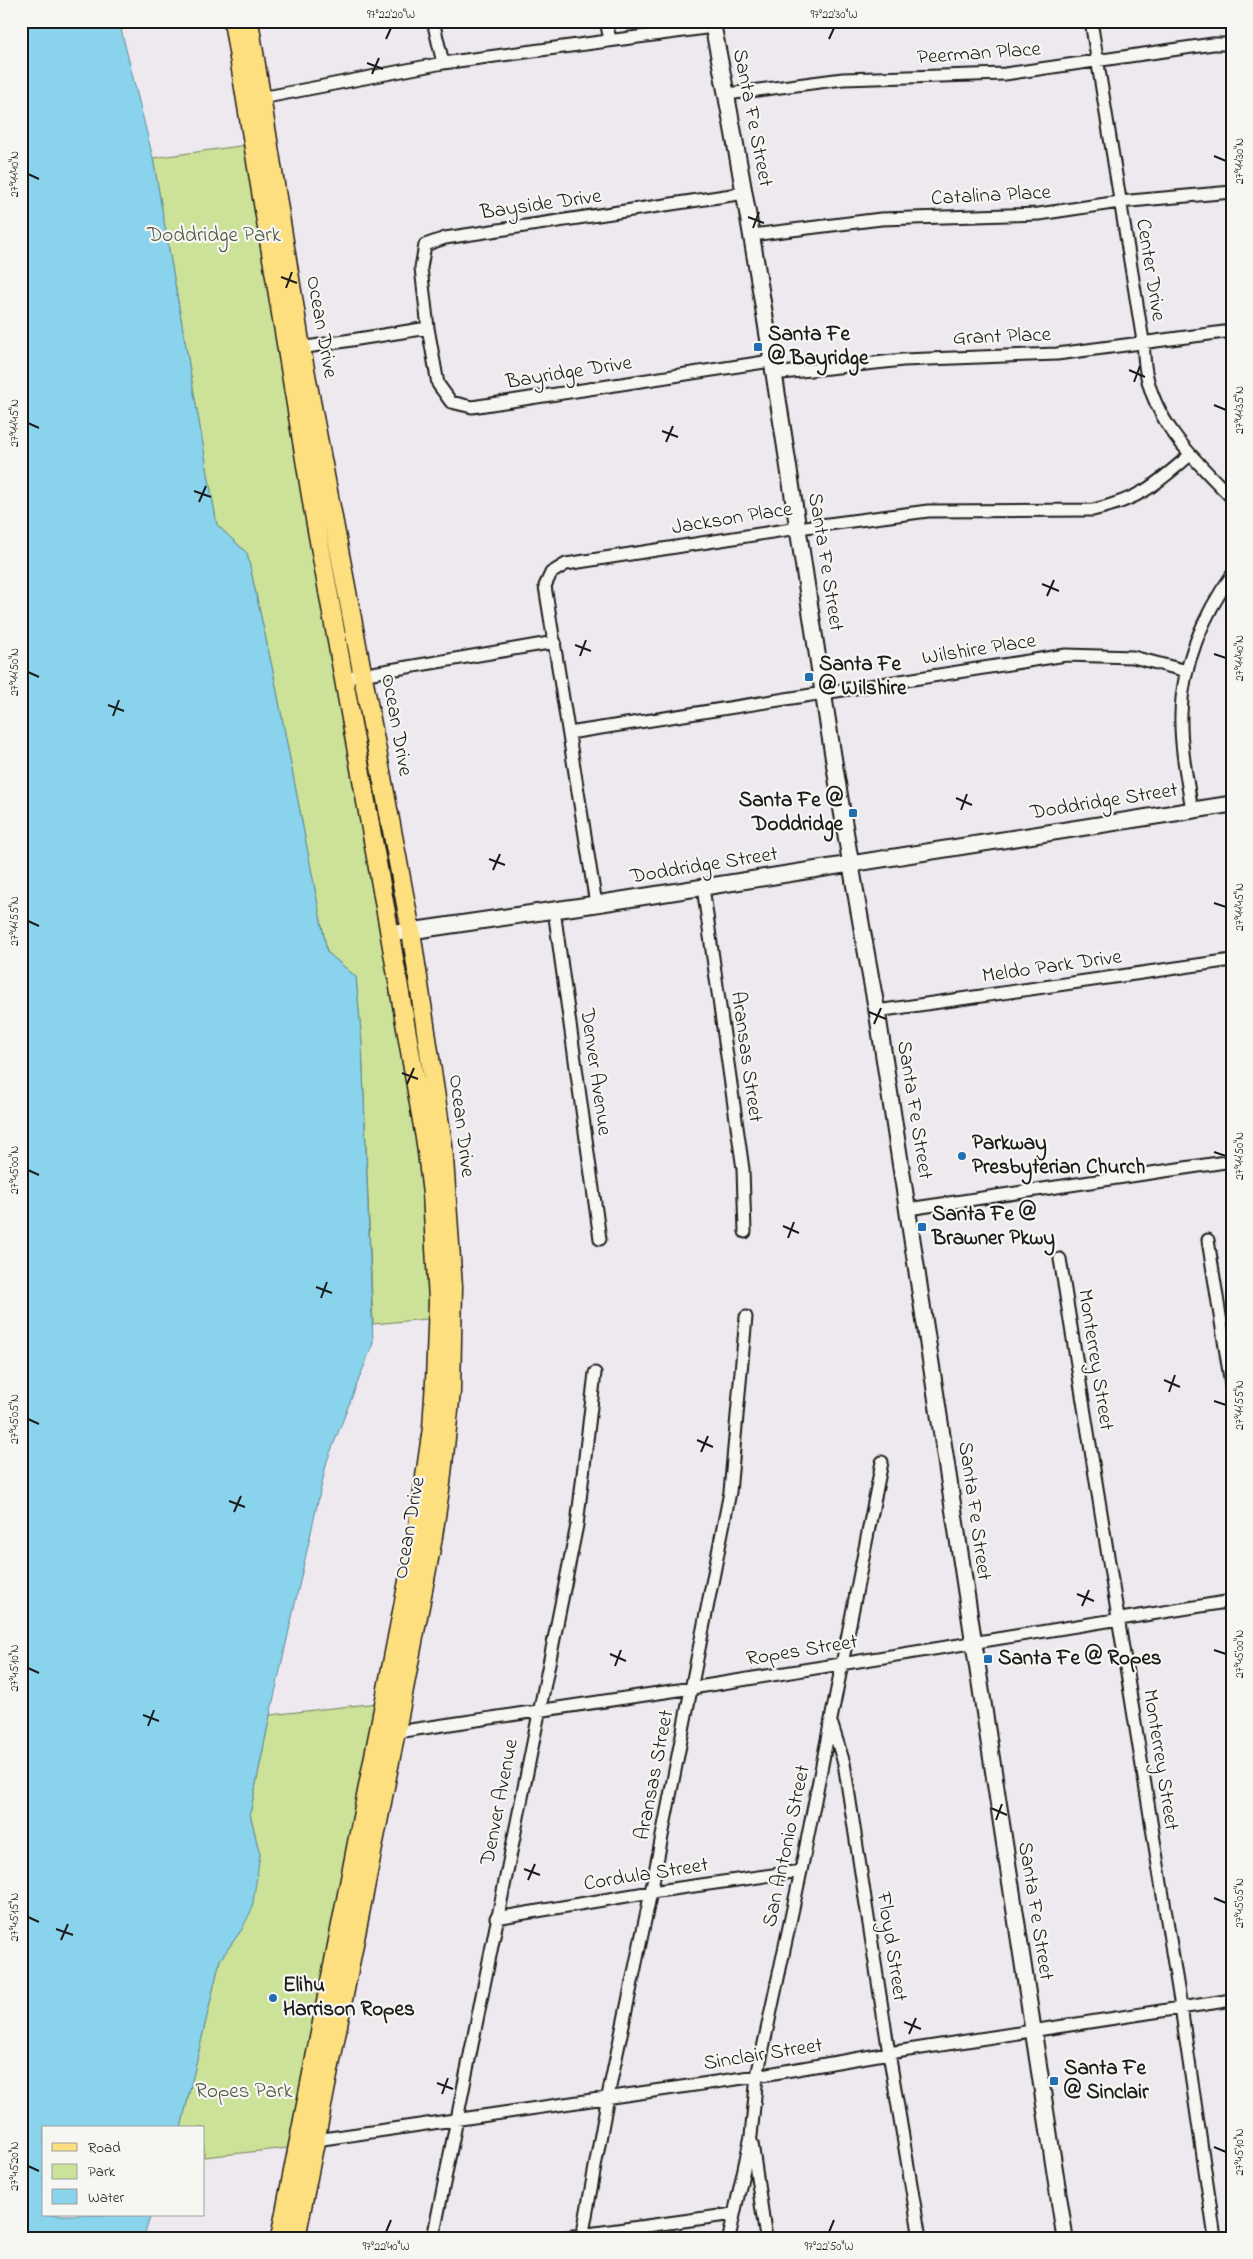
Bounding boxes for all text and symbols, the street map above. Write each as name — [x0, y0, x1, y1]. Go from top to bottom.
text: 97°22'20"W — [367, 6, 415, 24]
text: 97°22'30"W — [810, 6, 858, 24]
street label: Peerman Place — [916, 35, 1042, 73]
street label: Santa Fe Street — [724, 46, 780, 190]
text: 27°44'30"N — [1231, 138, 1249, 184]
text: 27°44'40"N — [6, 151, 24, 197]
street label: Catalina Place — [930, 178, 1052, 214]
street label: Bayside Drive — [478, 182, 604, 230]
street label: Center Drive — [1127, 217, 1173, 324]
park label: Doddridge Park — [146, 221, 282, 253]
street label: Ocean Drive — [297, 274, 345, 381]
place label: Santa Fe @ Bayridge — [768, 320, 869, 376]
street label: Grant Place — [952, 320, 1052, 354]
marker: Santa Fe @ Bayridge — [752, 341, 764, 353]
street label: Bayridge Drive — [503, 348, 635, 400]
text: 27°44'35"N — [1231, 386, 1249, 434]
text: 27°44'45"N — [6, 399, 24, 447]
street label: Santa Fe Street — [799, 491, 851, 633]
street label: Jackson Place — [669, 495, 795, 543]
street label: Wilshire Place — [920, 626, 1039, 674]
text: 27°44'40"N — [1231, 635, 1249, 681]
text: 27°44'50"N — [6, 648, 24, 696]
place label: Santa Fe @ Wilshire — [819, 650, 907, 704]
marker: Santa Fe @ Wilshire — [803, 671, 815, 683]
street label: Ocean Drive — [372, 672, 420, 779]
street label: Doddridge Street — [1027, 776, 1180, 831]
place label: Santa Fe @ Doddridge — [739, 785, 844, 842]
marker: Santa Fe @ Doddridge — [847, 807, 859, 819]
street label: Doddridge Street — [627, 840, 780, 895]
text: 27°44'45"N — [1231, 883, 1249, 931]
text: 27°44'55"N — [6, 896, 24, 946]
street label: Meldo Park Drive — [980, 942, 1124, 992]
street label: Aransas Street — [722, 990, 770, 1124]
street label: Denver Avenue — [571, 1006, 619, 1138]
street label: Santa Fe Street — [888, 1039, 940, 1181]
street label: Ocean Drive — [440, 1073, 482, 1180]
place label: Parkway Presbyterian Church — [972, 1129, 1145, 1185]
text: 27°44'50"N — [1231, 1132, 1249, 1180]
text: 27°45'00"N — [6, 1146, 24, 1194]
marker: Parkway Presbyterian Church — [956, 1150, 968, 1162]
place label: Santa Fe @ Brawner Pkwy — [931, 1199, 1055, 1256]
marker: Santa Fe @ Brawner Pkwy — [916, 1221, 928, 1233]
street label: Monterrey Street — [1067, 1287, 1121, 1433]
text: 27°44'55"N — [1231, 1380, 1249, 1430]
text: 27°45'05"N — [6, 1394, 24, 1444]
street label: Santa Fe Street — [949, 1440, 999, 1582]
street label: Ocean Drive — [386, 1474, 434, 1581]
street label: Ropes Street — [744, 1627, 860, 1675]
text: 27°45'00"N — [1231, 1630, 1249, 1678]
place label: Santa Fe @ Ropes — [998, 1643, 1162, 1674]
text: 27°45'10"N — [6, 1644, 24, 1692]
marker: Santa Fe @ Ropes — [982, 1653, 994, 1665]
street label: Monterrey Street — [1132, 1687, 1186, 1833]
street label: Aransas Street — [628, 1707, 682, 1843]
street label: Denver Avenue — [473, 1736, 527, 1869]
street label: San Antonio Street — [755, 1762, 819, 1930]
street label: Santa Fe Street — [1009, 1840, 1061, 1982]
street label: Cordula Street — [582, 1850, 710, 1900]
text: 27°45'05"N — [1231, 1878, 1249, 1928]
street label: Floyd Street — [865, 1889, 914, 2004]
text: 27°45'15"N — [6, 1893, 24, 1941]
place label: Elihu Harrison Ropes — [283, 1971, 415, 2025]
marker: Elihu Harrison Ropes — [267, 1992, 279, 2004]
street label: Sinclair Street — [701, 2031, 825, 2079]
place label: Santa Fe @ Sinclair — [1064, 2054, 1149, 2108]
marker: Santa Fe @ Sinclair — [1048, 2075, 1060, 2087]
park label: Ropes Park — [195, 2077, 293, 2107]
legend — [42, 2126, 205, 2216]
text: 27°45'10"N — [1231, 2128, 1249, 2176]
text: Road — [88, 2137, 121, 2159]
text: 27°45'20"N — [6, 2141, 24, 2191]
text: Park — [88, 2161, 116, 2183]
text: Water — [88, 2187, 124, 2209]
text: 97°22'40"W — [362, 2238, 410, 2256]
text: 97°22'50"W — [804, 2238, 854, 2256]

